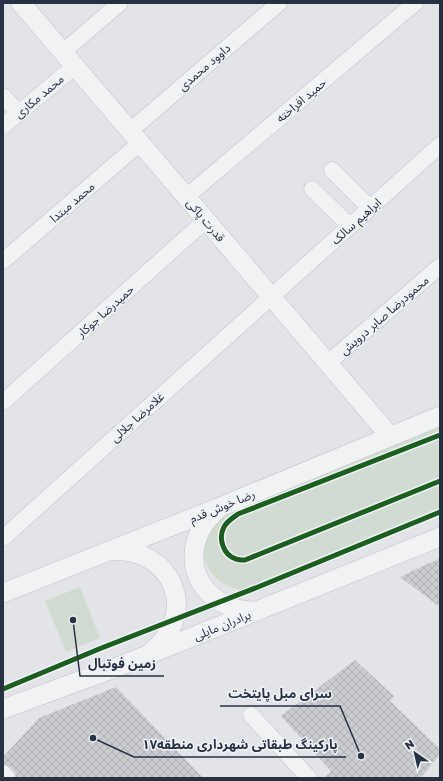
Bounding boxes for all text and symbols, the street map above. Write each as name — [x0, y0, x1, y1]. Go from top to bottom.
street label: داوود محمدی — [175, 40, 233, 94]
street label: محمد مکاری — [11, 71, 67, 121]
street label: حمید افراخته — [273, 75, 329, 125]
street label: محمد مبتدا — [47, 178, 97, 226]
street label: قدرت پاکی — [183, 195, 228, 245]
street label: ابراهیم سالک — [328, 195, 386, 249]
street label: محمودرضا صابر درویش — [336, 272, 432, 358]
street label: حمیدرضا جوکار — [73, 281, 137, 341]
street label: غلامرضا جلالی — [107, 389, 167, 445]
street label: رضا خوش قدم — [187, 486, 258, 528]
street label: برادران مایلی — [191, 607, 253, 643]
callout: زمین فوتبال — [80, 651, 164, 676]
text: زمین فوتبال — [88, 655, 156, 671]
callout: سرای مبل پایتخت — [220, 681, 340, 706]
text: سرای مبل پایتخت — [228, 685, 332, 702]
callout: پارکینگ طبقاتی شهرداری منطقه۱۷ — [134, 732, 346, 757]
north arrow — [395, 733, 435, 773]
text: پارکینگ طبقاتی شهرداری منطقه۱۷ — [142, 736, 338, 753]
text: N — [402, 737, 416, 752]

